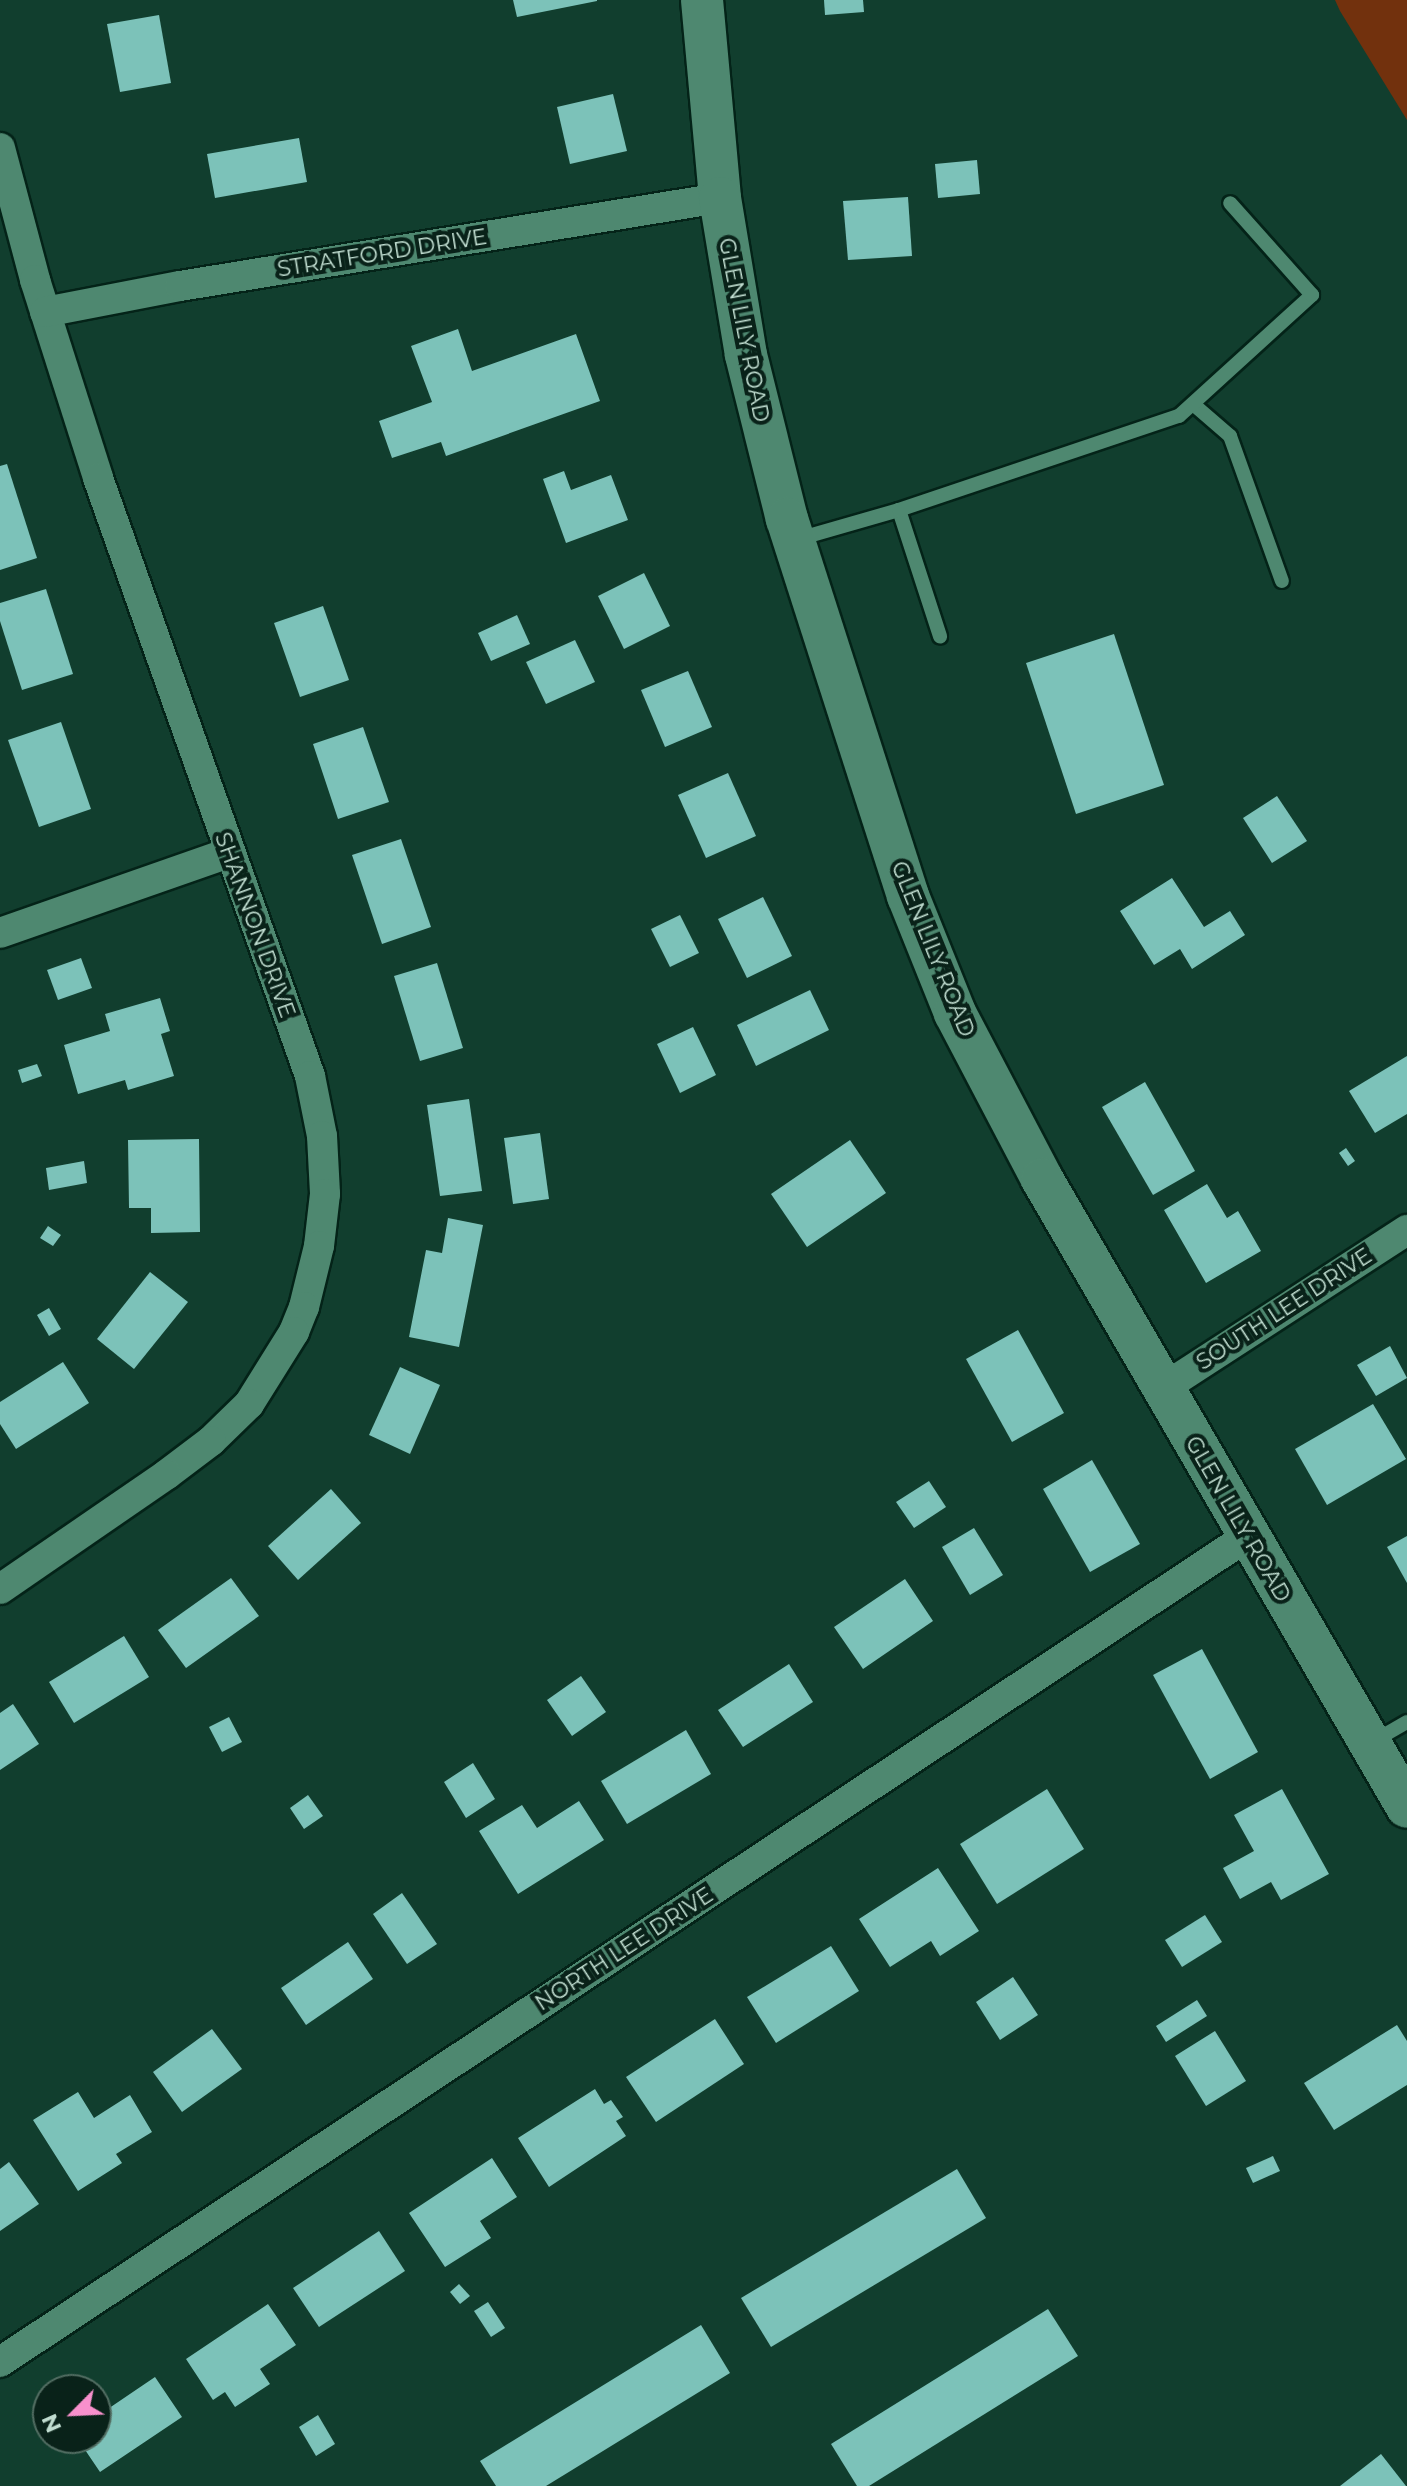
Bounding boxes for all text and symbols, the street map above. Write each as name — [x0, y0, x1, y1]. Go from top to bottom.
street label: STRATFORD DRIVE — [275, 223, 489, 283]
street label: GLEN LILY ROAD — [713, 236, 775, 424]
street label: SHANNON DRIVE — [209, 829, 301, 1021]
street label: GLEN LILY ROAD — [886, 857, 980, 1041]
street label: SOUTH LEE DRIVE — [1191, 1242, 1377, 1376]
street label: GLEN LILY ROAD — [1180, 1431, 1296, 1607]
street label: NORTH LEE DRIVE — [530, 1882, 718, 2016]
north arrow — [32, 2374, 112, 2454]
text: N — [35, 2410, 67, 2437]

